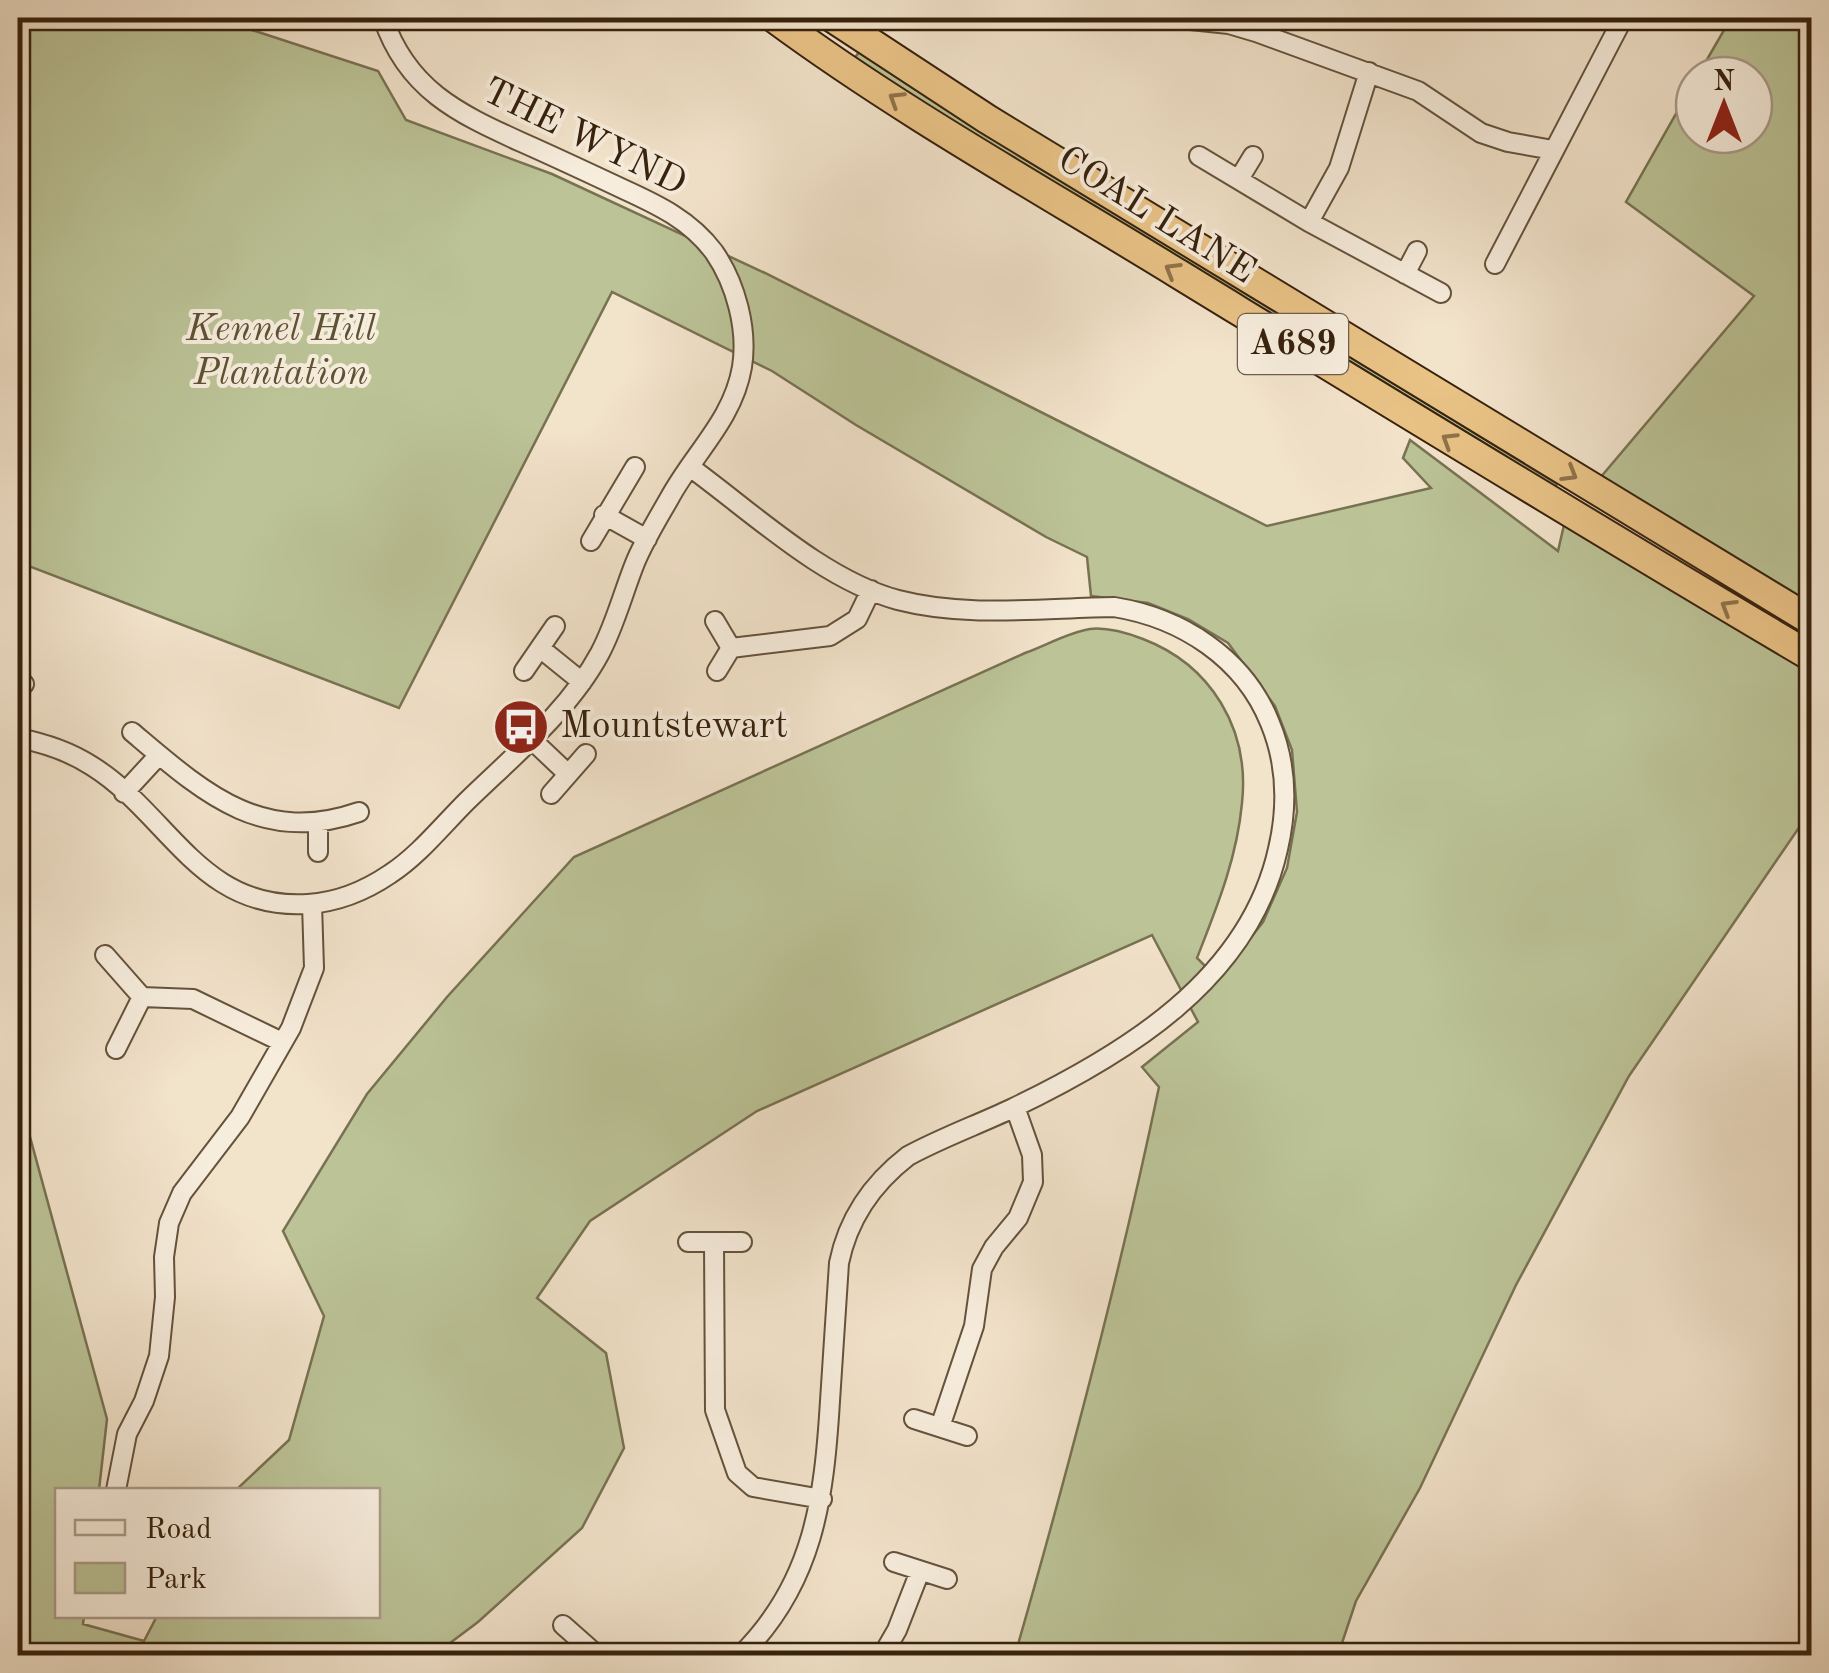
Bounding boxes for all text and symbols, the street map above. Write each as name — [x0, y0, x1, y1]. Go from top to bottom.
north arrow — [1674, 55, 1774, 155]
text: N — [1713, 69, 1735, 97]
street label: THE WYND — [476, 72, 692, 204]
one-way arrow — [888, 92, 906, 111]
street label: COAL LANE — [1051, 140, 1261, 292]
one-way arrow — [1165, 263, 1183, 282]
park label: Kennel Hill Plantation — [185, 311, 376, 393]
road number: A689 — [1238, 314, 1348, 374]
one-way arrow — [1442, 433, 1460, 452]
one-way arrow — [1559, 462, 1577, 481]
one-way arrow — [1721, 600, 1739, 619]
bus stop icon: Mountstewart — [491, 697, 551, 757]
place label: Mountstewart — [560, 708, 788, 746]
legend — [55, 1488, 380, 1618]
text: Road — [145, 1515, 212, 1545]
text: Park — [145, 1565, 207, 1595]

